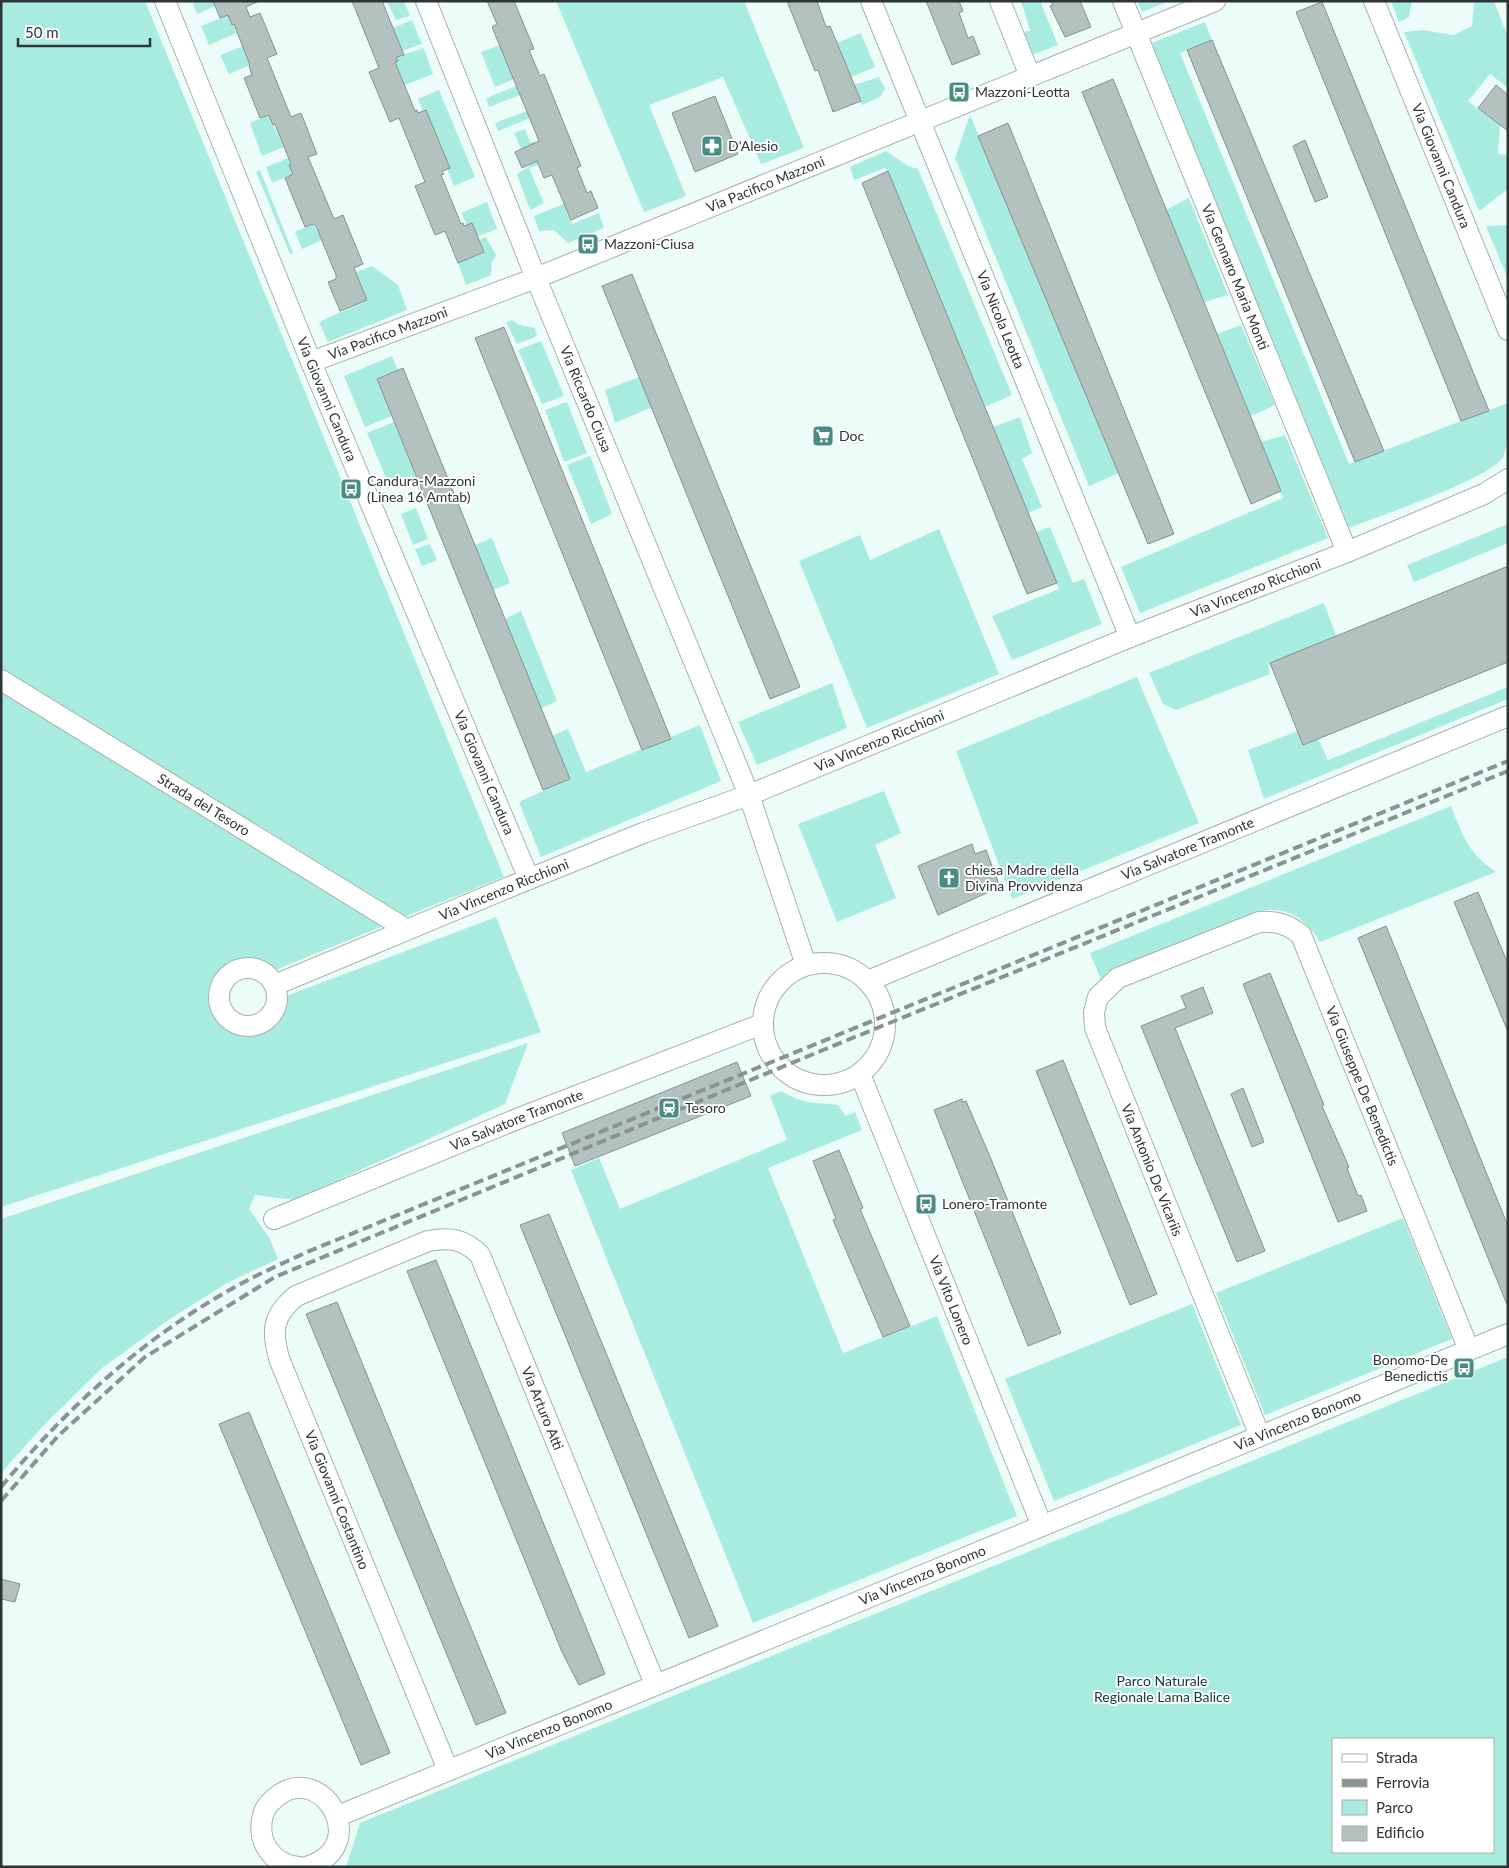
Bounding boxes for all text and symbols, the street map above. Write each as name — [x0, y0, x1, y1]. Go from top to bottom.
scale bar — [18, 15, 150, 47]
text: 50 m — [25, 23, 59, 41]
bus stop icon: Mazzoni-Leotta — [947, 80, 971, 104]
place label: Mazzoni-Leotta — [975, 83, 1070, 100]
street label: Via Giovanni Candura — [1409, 101, 1475, 231]
pharmacy icon: D'Alesio — [700, 134, 724, 158]
place label: D'Alesio — [728, 137, 778, 154]
street label: Via Pacifico Mazzoni — [704, 152, 827, 216]
street label: Via Gennaro Maria Monti — [1198, 201, 1273, 352]
bus stop icon: Mazzoni-Ciusa — [576, 232, 600, 256]
place label: Mazzoni-Ciusa — [604, 235, 694, 252]
street label: Via Nicola Leotta — [974, 268, 1029, 371]
street label: Via Pacifico Mazzoni — [326, 303, 450, 363]
street label: Via Giovanni Candura — [294, 335, 361, 464]
street label: Via Riccardo Ciusa — [557, 343, 616, 455]
supermarket icon: Doc — [811, 424, 835, 448]
place label: Doc — [839, 427, 864, 444]
place label: Candura-Mazzoni (Linea 16 Amtab) — [367, 472, 475, 505]
bus stop icon: Candura-Mazzoni (Linea 16 Amtab) — [339, 477, 363, 501]
street label: Via Vincenzo Ricchioni — [1188, 554, 1323, 621]
street label: Via Vincenzo Ricchioni — [812, 706, 947, 775]
street label: Via Giovanni Candura — [451, 708, 518, 837]
street label: Strada del Tesoro — [155, 769, 253, 839]
street label: Via Salvatore Tramonte — [1119, 813, 1256, 883]
street label: Via Vincenzo Ricchioni — [436, 855, 571, 924]
place label: chiesa Madre della Divina Provvidenza — [965, 861, 1083, 894]
church icon: chiesa Madre della Divina Provvidenza — [937, 866, 961, 890]
street label: Via Giuseppe De Benedictis — [1323, 1003, 1402, 1168]
street label: Via Salvatore Tramonte — [447, 1085, 585, 1154]
station icon: Tesoro — [657, 1096, 681, 1120]
place label: Tesoro — [685, 1099, 726, 1116]
street label: Via Antonio De Vicariis — [1118, 1101, 1187, 1238]
bus stop icon: Lonero-Tramonte — [914, 1192, 938, 1216]
place label: Lonero-Tramonte — [942, 1195, 1047, 1212]
street label: Via Vito Lonero — [926, 1253, 977, 1347]
place label: Bonomo-De Benedictis — [1373, 1351, 1448, 1384]
bus stop icon: Bonomo-De Benedictis — [1452, 1356, 1476, 1380]
street label: Via Arturo Atti — [518, 1364, 568, 1452]
street label: Via Vincenzo Bonomo — [1232, 1387, 1363, 1454]
street label: Via Giovanni Costantino — [302, 1428, 373, 1572]
street label: Via Vincenzo Bonomo — [856, 1541, 988, 1608]
park label: Parco Naturale Regionale Lama Balice — [1094, 1672, 1230, 1705]
street label: Via Vincenzo Bonomo — [483, 1695, 614, 1762]
legend — [1332, 1738, 1494, 1853]
text: Strada — [1376, 1748, 1418, 1766]
text: Ferrovia — [1376, 1773, 1429, 1791]
text: Parco — [1376, 1798, 1413, 1816]
text: Edificio — [1376, 1823, 1424, 1841]

